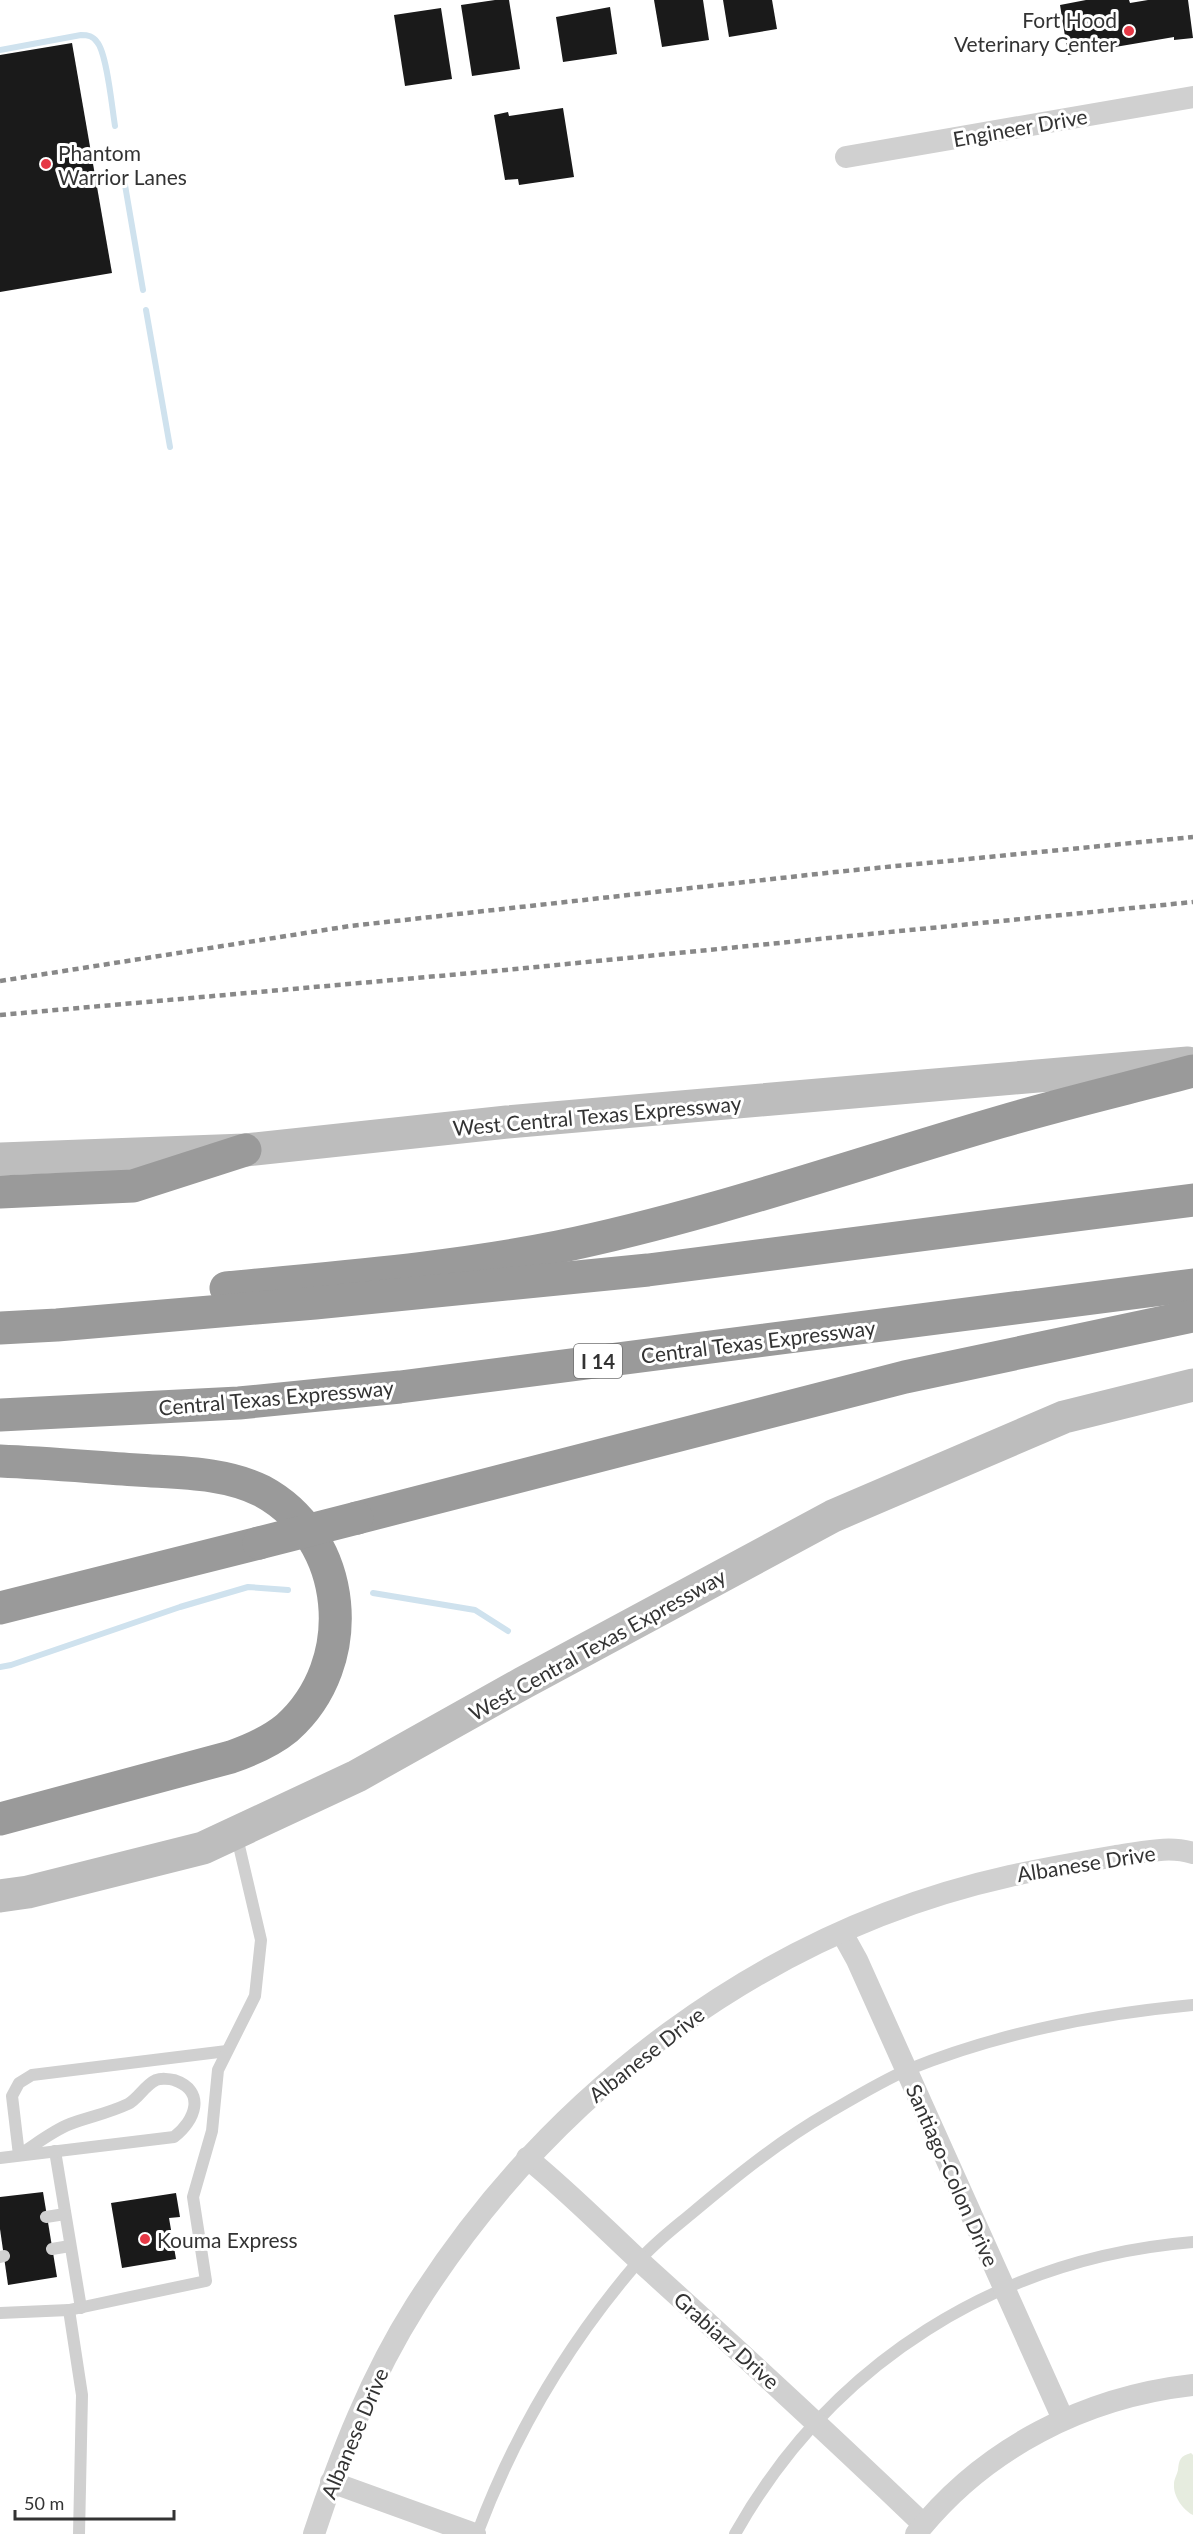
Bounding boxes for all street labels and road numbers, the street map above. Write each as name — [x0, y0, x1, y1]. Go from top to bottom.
street label: Engineer Drive — [951, 103, 1089, 151]
street label: West Central Texas Expressway — [452, 1090, 743, 1140]
street label: Central Texas Expressway — [639, 1314, 877, 1368]
road number: I 14 — [574, 1344, 622, 1378]
street label: Central Texas Expressway — [157, 1374, 395, 1420]
street label: West Central Texas Expressway — [464, 1563, 730, 1725]
street label: Albanese Drive — [1015, 1840, 1157, 1886]
street label: Albanese Drive — [583, 2001, 709, 2107]
street label: Santiago-Colon Drive — [902, 2080, 1004, 2270]
street label: Grabiarz Drive — [669, 2286, 785, 2394]
street label: Albanese Drive — [315, 2364, 393, 2502]

